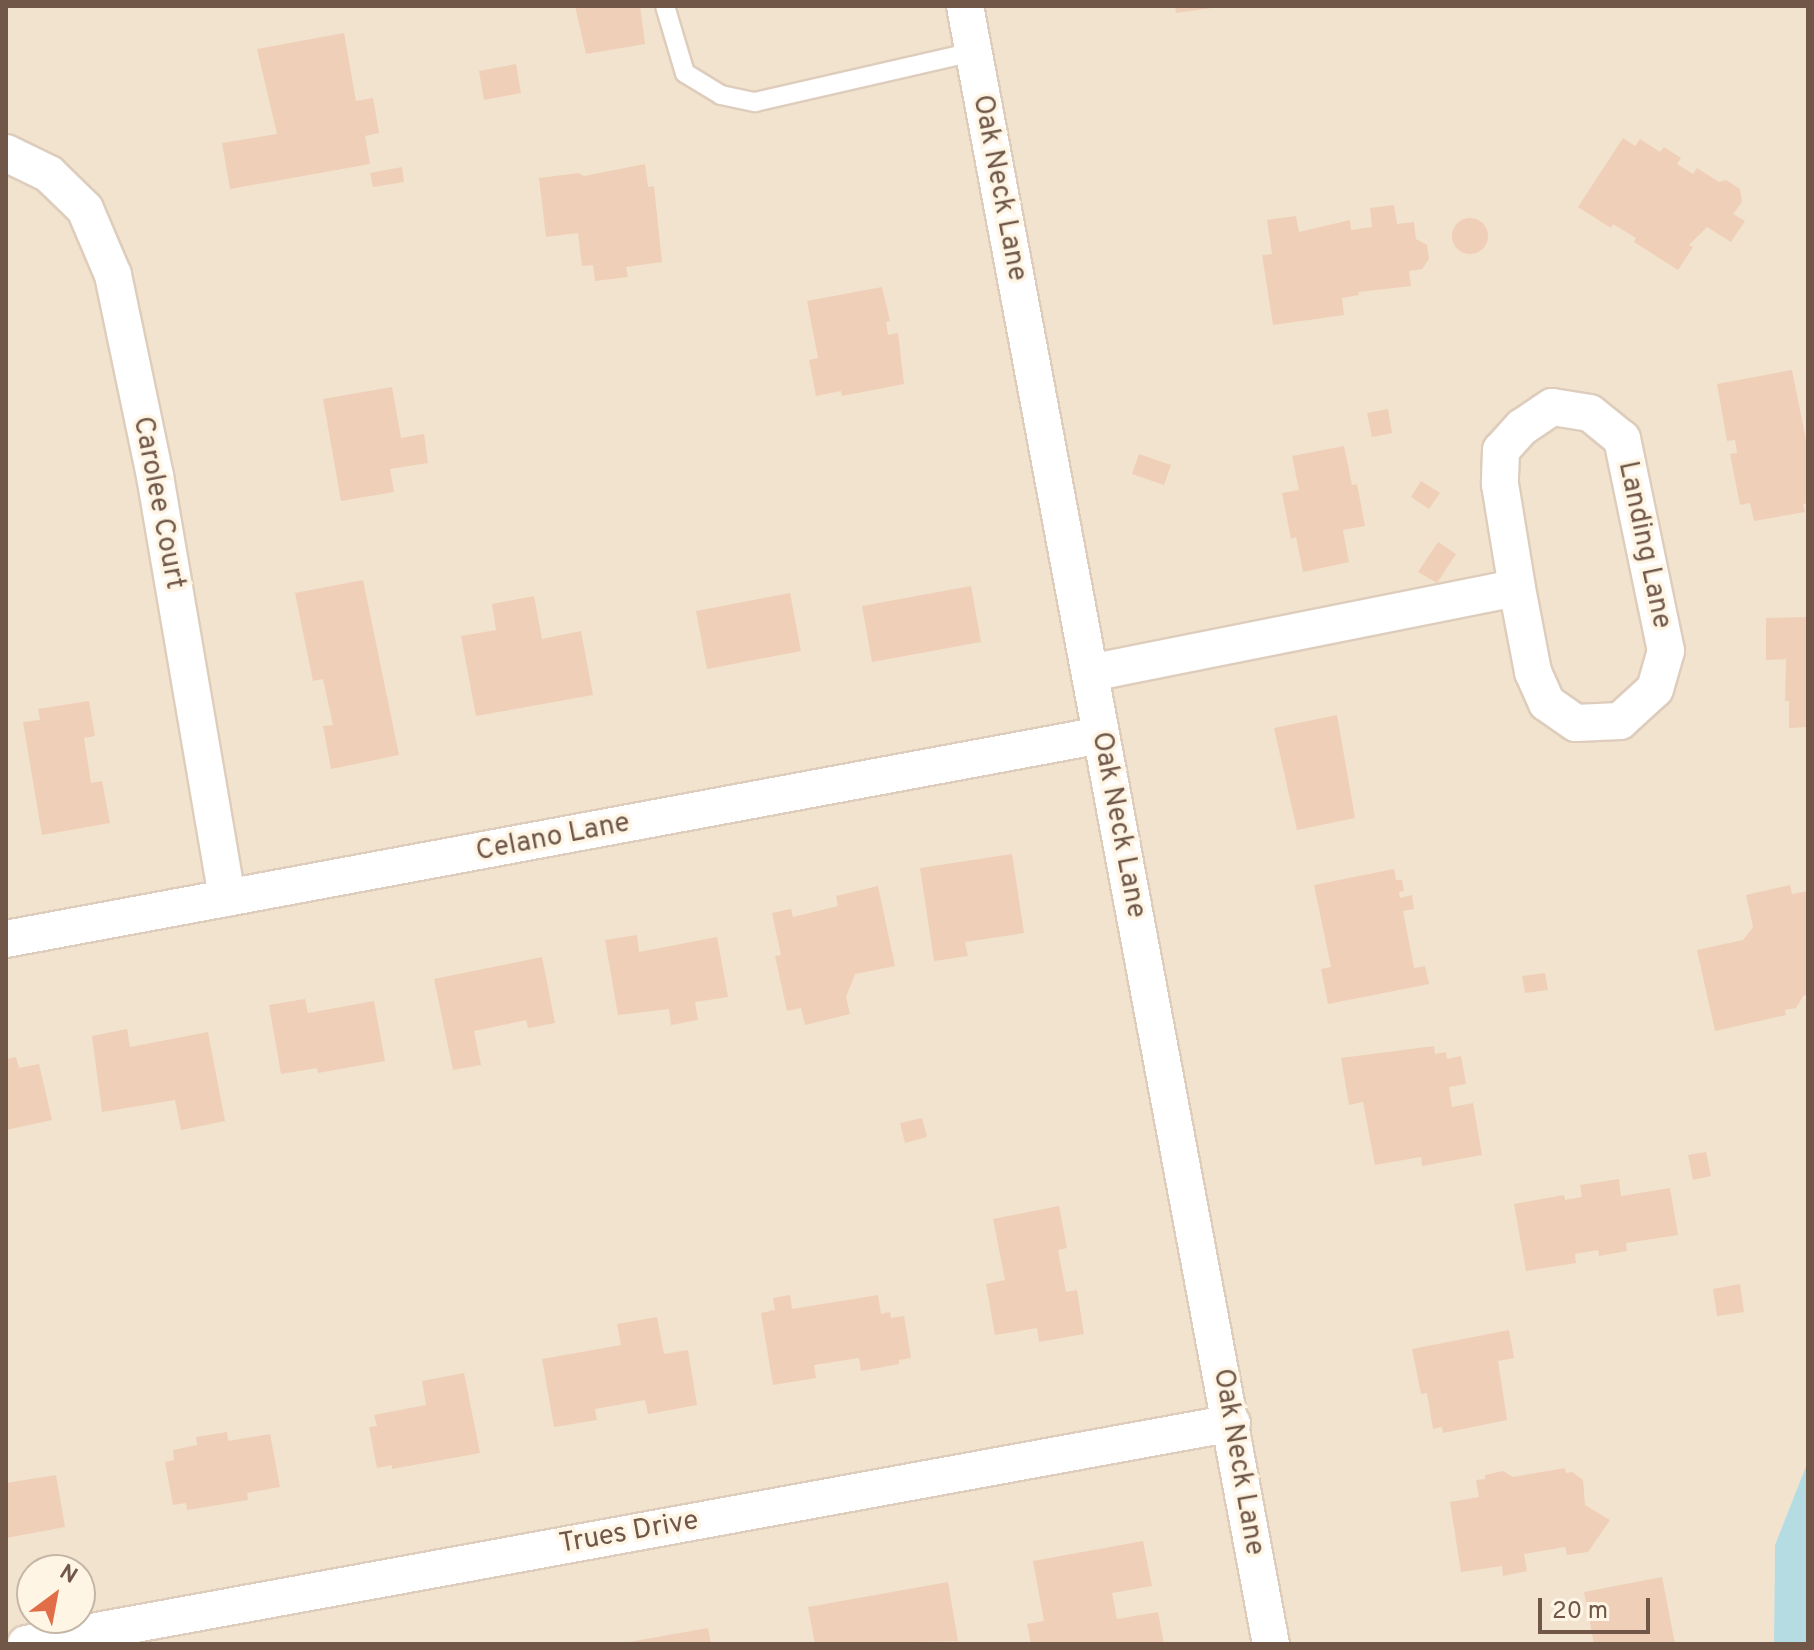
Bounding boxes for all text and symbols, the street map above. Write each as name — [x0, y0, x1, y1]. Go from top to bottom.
street label: Oak Neck Lane — [964, 92, 1034, 284]
street label: Carolee Court — [125, 414, 191, 592]
street label: Landing Lane — [1610, 458, 1678, 632]
street label: Oak Neck Lane — [1083, 729, 1153, 921]
street label: Celano Lane — [473, 807, 633, 869]
street label: Oak Neck Lane — [1205, 1366, 1271, 1558]
street label: Trues Drive — [557, 1504, 701, 1562]
north arrow — [16, 1554, 96, 1634]
text: N — [54, 1559, 82, 1591]
scale bar — [1542, 1582, 1654, 1632]
text: 20 m — [1552, 1597, 1608, 1627]

